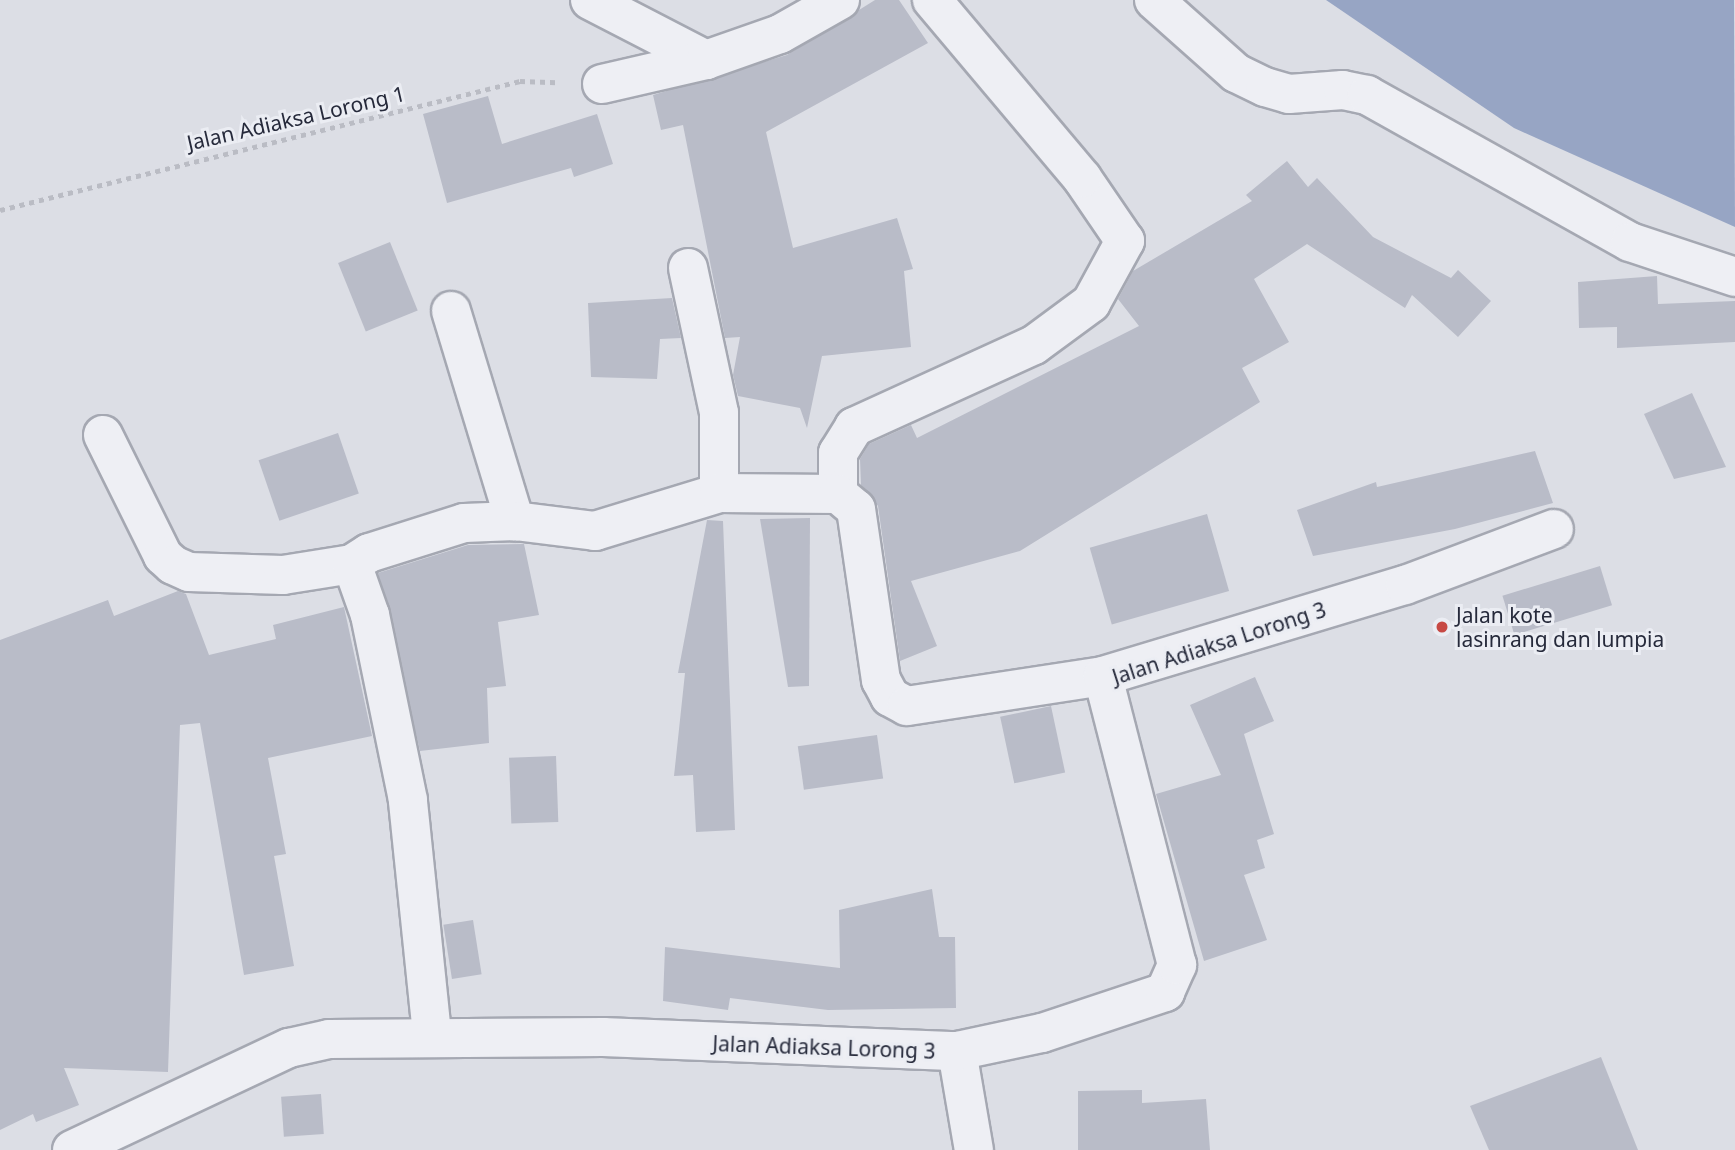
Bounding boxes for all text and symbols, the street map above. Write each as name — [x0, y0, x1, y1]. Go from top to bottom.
street label: Jalan Adiaksa Lorong 1 — [184, 81, 408, 155]
street label: Jalan Adiaksa Lorong 3 — [1109, 597, 1329, 689]
place label: Jalan kote lasinrang dan lumpia — [1456, 602, 1664, 652]
marker: Jalan kote lasinrang dan lumpia — [1434, 619, 1450, 635]
street label: Jalan Adiaksa Lorong 3 — [712, 1031, 936, 1063]

